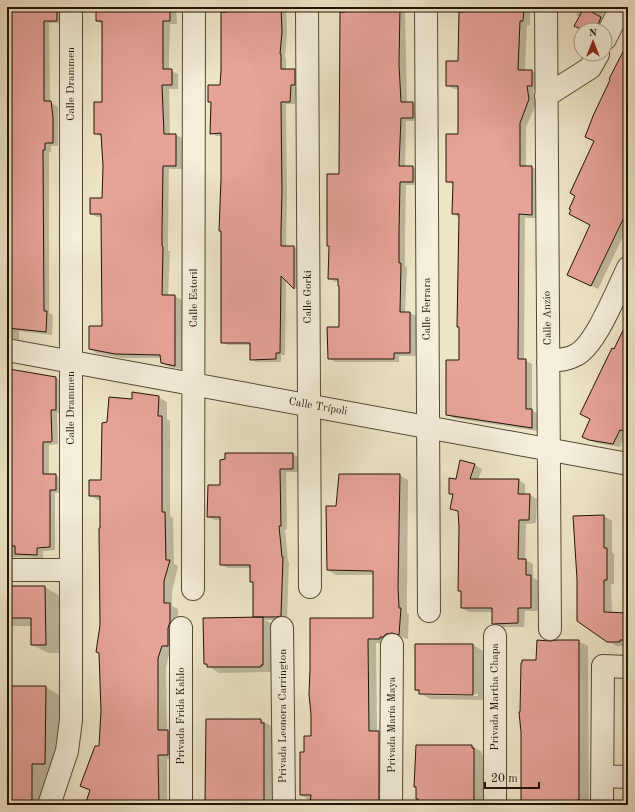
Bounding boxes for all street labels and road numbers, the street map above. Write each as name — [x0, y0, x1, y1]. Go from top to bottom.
street label: Calle Drammen — [66, 47, 77, 121]
street label: Calle Estoril — [189, 268, 200, 328]
street label: Calle Gorki — [303, 270, 314, 324]
street label: Calle Ferrara — [422, 277, 433, 341]
street label: Calle Anzio — [542, 291, 554, 345]
street label: Calle Drammen — [66, 371, 77, 445]
street label: Calle Trípoli — [288, 396, 348, 418]
street label: Privada Martha Chapa — [490, 643, 501, 751]
street label: Privada Leonora Carrington — [278, 649, 289, 783]
street label: Privada Frida Kahlo — [176, 667, 187, 765]
street label: Privada María Maya — [387, 676, 398, 773]

